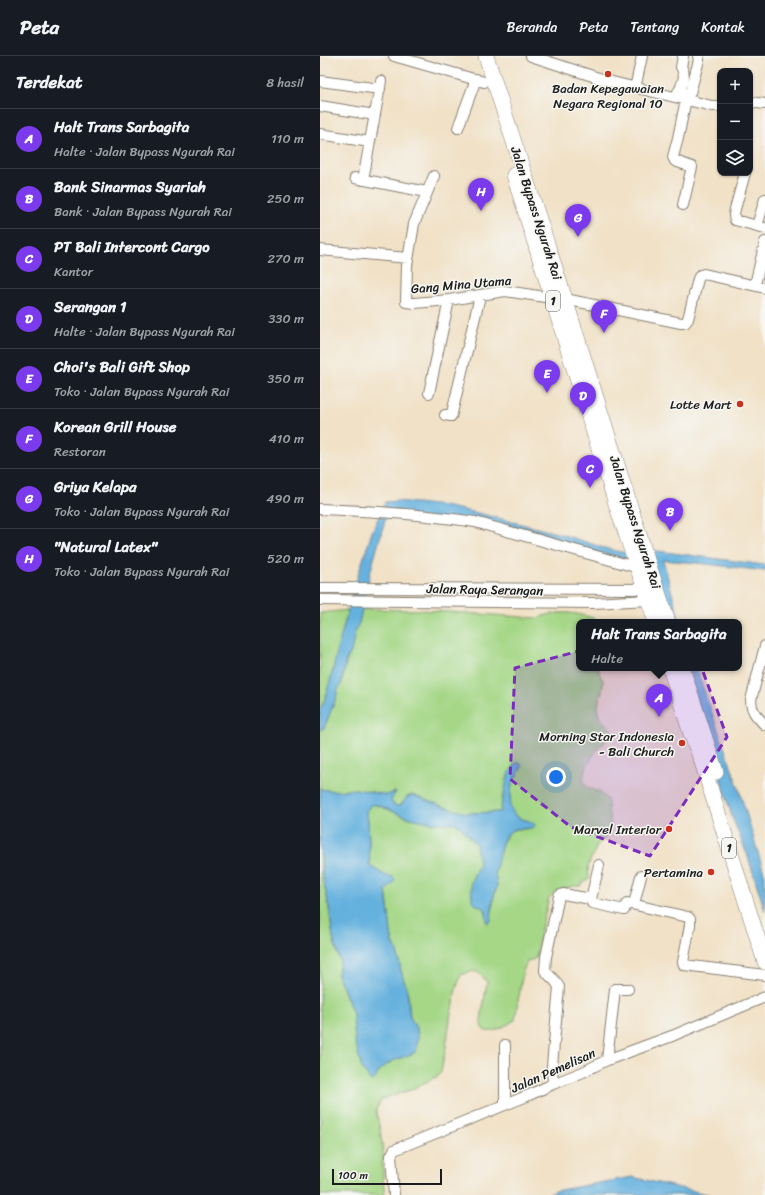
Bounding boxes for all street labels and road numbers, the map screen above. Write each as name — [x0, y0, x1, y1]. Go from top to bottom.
street label: Jalan Bypass Ngurah Rai — [504, 143, 569, 283]
street label: Gang Mina Utama — [410, 269, 513, 300]
road number: 1 — [546, 291, 560, 311]
street label: Jalan Bypass Ngurah Rai — [603, 452, 668, 592]
street label: Jalan Raya Serangan — [425, 577, 544, 602]
road number: 1 — [722, 838, 736, 858]
street label: Jalan Pemelisan — [506, 1042, 599, 1100]

